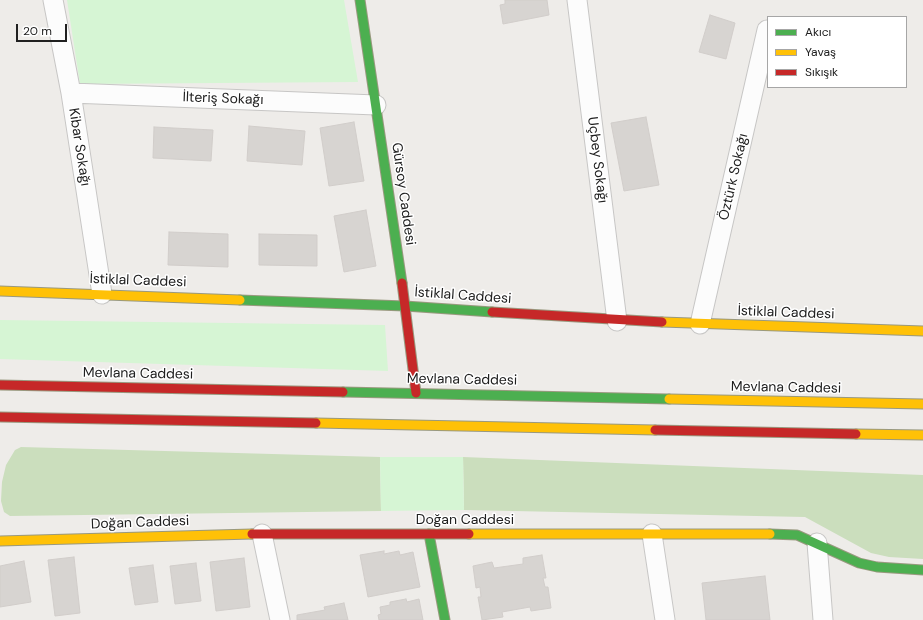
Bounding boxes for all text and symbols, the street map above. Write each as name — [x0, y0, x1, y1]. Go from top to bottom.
scale bar — [18, 16, 69, 42]
legend — [767, 16, 907, 88]
text: 20 m — [23, 23, 52, 39]
text: Akıcı — [805, 24, 831, 40]
text: Yavaş — [805, 44, 836, 60]
text: Sıkışık — [805, 64, 838, 80]
street label: İlteriş Sokağı — [182, 89, 264, 109]
street label: Kibar Sokağı — [65, 107, 93, 187]
street label: Uçbey Sokağı — [583, 116, 611, 204]
street label: Öztürk Sokağı — [716, 132, 752, 222]
street label: Gürsoy Caddesi — [387, 142, 419, 246]
street label: İstiklal Caddesi — [89, 271, 187, 291]
street label: İstiklal Caddesi — [414, 284, 512, 308]
street label: İstiklal Caddesi — [737, 303, 835, 323]
street label: Mevlana Caddesi — [83, 365, 193, 383]
street label: Mevlana Caddesi — [407, 371, 517, 389]
street label: Mevlana Caddesi — [731, 379, 841, 397]
street label: Doğan Caddesi — [416, 512, 514, 528]
street label: Doğan Caddesi — [91, 513, 189, 533]

